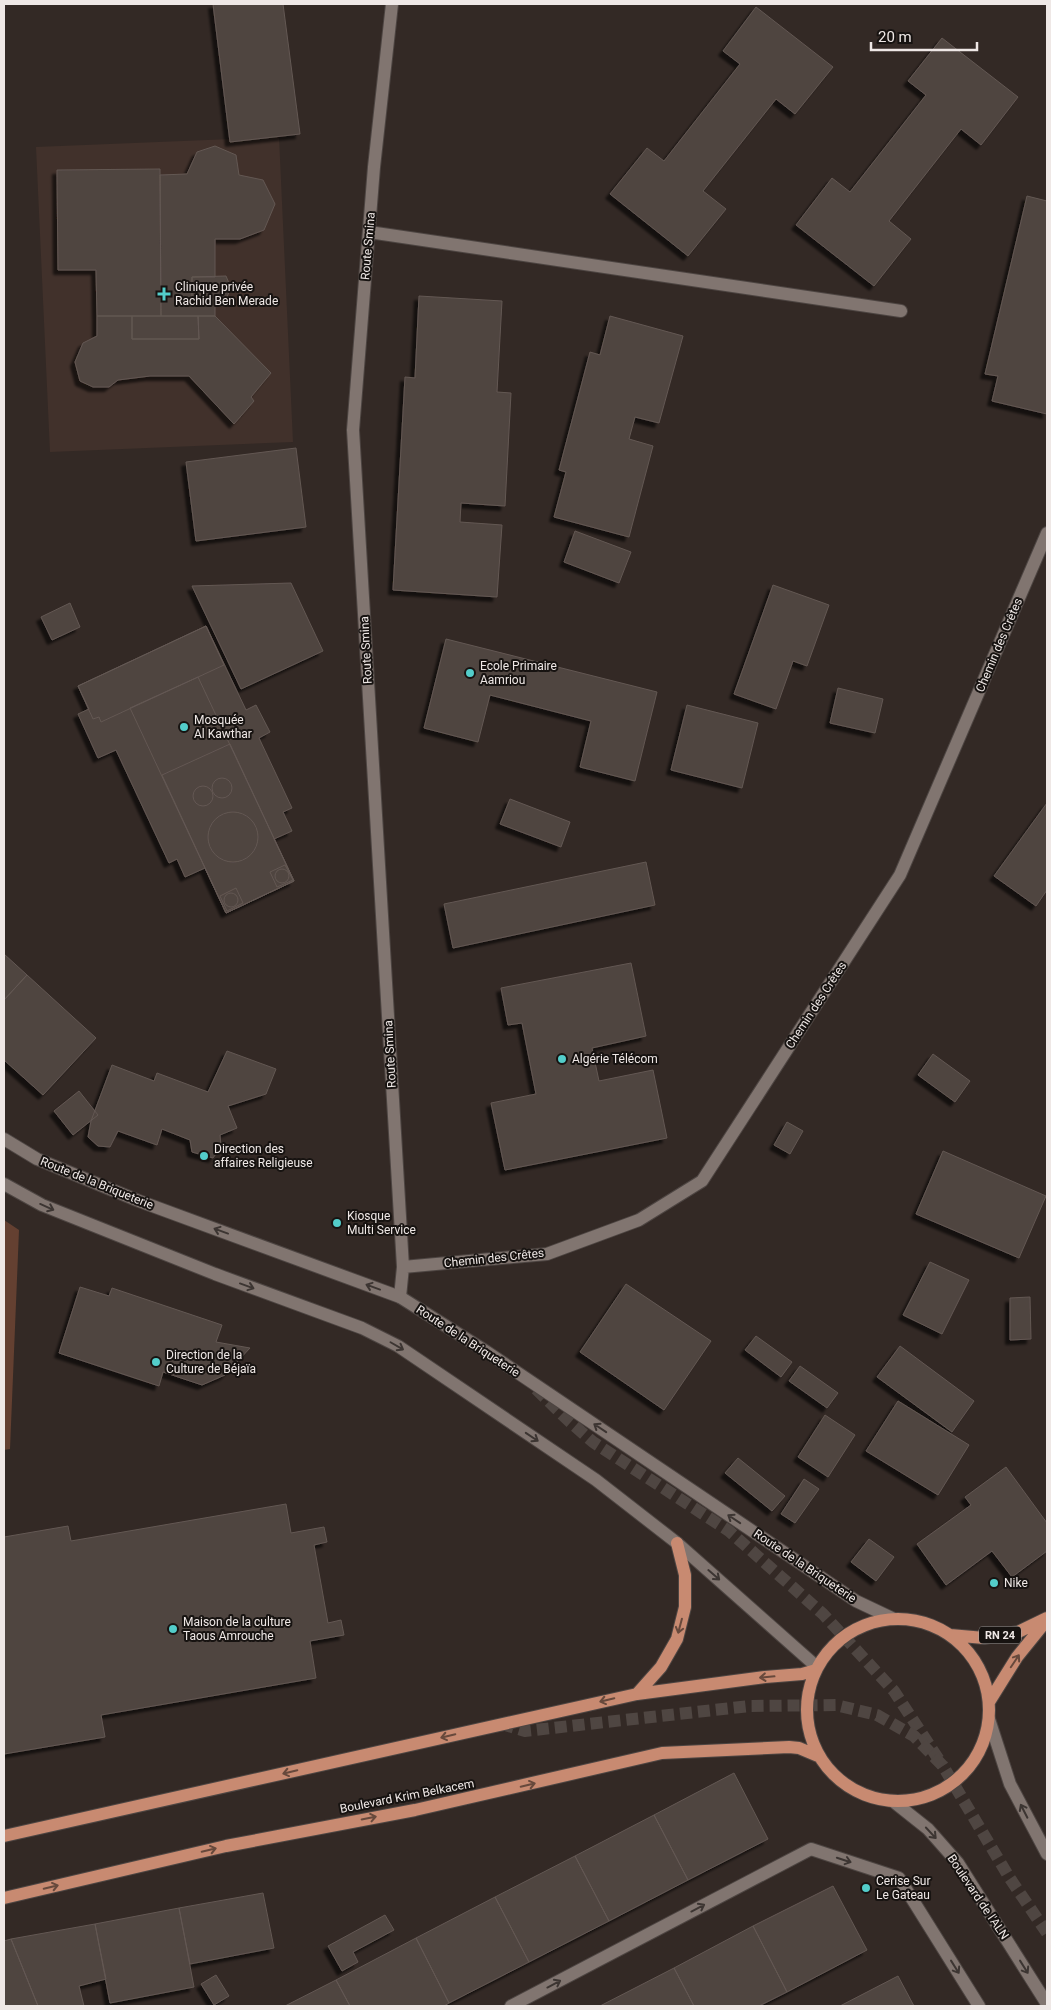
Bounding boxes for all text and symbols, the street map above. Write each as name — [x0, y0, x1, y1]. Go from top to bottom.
scale bar — [871, 20, 977, 52]
text: 20 m — [878, 28, 912, 46]
street label: Route Smina — [358, 212, 378, 280]
place label: Clinique privée Rachid Ben Merade — [175, 280, 278, 308]
marker: Clinique privée Rachid Ben Merade — [157, 287, 171, 301]
street label: Chemin des Crêtes — [973, 596, 1025, 694]
street label: Route Smina — [357, 616, 375, 684]
place label: Ecole Primaire Aamriou — [480, 659, 557, 687]
marker: Ecole Primaire Aamriou — [464, 667, 476, 679]
place label: Mosquée Al Kawthar — [194, 713, 252, 741]
marker: Mosquée Al Kawthar — [178, 721, 190, 733]
street label: Chemin des Crêtes — [783, 959, 849, 1051]
street label: Route Smina — [381, 1020, 399, 1088]
place label: Algérie Télécom — [572, 1052, 658, 1066]
marker: Algérie Télécom — [556, 1053, 568, 1065]
place label: Direction des affaires Religieuse — [214, 1142, 313, 1170]
marker: Direction des affaires Religieuse — [198, 1150, 210, 1162]
street label: Route de la Briqueterie — [38, 1154, 156, 1212]
one-way arrow — [39, 1202, 54, 1212]
place label: Kiosque Multi Service — [347, 1209, 416, 1237]
marker: Kiosque Multi Service — [331, 1217, 343, 1229]
one-way arrow — [214, 1226, 229, 1235]
street label: Chemin des Crêtes — [443, 1246, 545, 1270]
one-way arrow — [238, 1282, 254, 1291]
one-way arrow — [366, 1282, 381, 1291]
street label: Route de la Briqueterie — [414, 1302, 522, 1380]
one-way arrow — [390, 1341, 404, 1351]
place label: Direction de la Culture de Béjaïa — [166, 1348, 256, 1376]
marker: Direction de la Culture de Béjaïa — [150, 1356, 162, 1368]
one-way arrow — [593, 1423, 607, 1433]
one-way arrow — [525, 1431, 539, 1442]
one-way arrow — [728, 1514, 742, 1524]
street label: Route de la Briqueterie — [751, 1526, 859, 1606]
one-way arrow — [707, 1570, 720, 1581]
place label: Nike — [1004, 1576, 1028, 1590]
marker: Nike — [988, 1577, 1000, 1589]
place label: Maison de la culture Taous Amrouche — [183, 1615, 291, 1643]
one-way arrow — [675, 1617, 684, 1633]
marker: Maison de la culture Taous Amrouche — [167, 1623, 179, 1635]
road number: RN 24 — [979, 1626, 1021, 1644]
one-way arrow — [1010, 1654, 1020, 1668]
one-way arrow — [760, 1672, 776, 1682]
one-way arrow — [599, 1696, 615, 1706]
one-way arrow — [441, 1732, 457, 1742]
one-way arrow — [282, 1768, 298, 1777]
street label: Boulevard Krim Belkacem — [339, 1776, 475, 1816]
one-way arrow — [519, 1780, 535, 1789]
one-way arrow — [1019, 1804, 1028, 1819]
one-way arrow — [360, 1813, 376, 1823]
one-way arrow — [925, 1827, 937, 1840]
one-way arrow — [201, 1845, 217, 1854]
street label: Boulevard de l'ALN — [944, 1852, 1012, 1942]
one-way arrow — [836, 1855, 852, 1865]
place label: Cerise Sur Le Gateau — [876, 1874, 931, 1902]
one-way arrow — [43, 1882, 59, 1891]
marker: Cerise Sur Le Gateau — [860, 1882, 872, 1894]
one-way arrow — [690, 1903, 705, 1912]
one-way arrow — [950, 1959, 960, 1973]
one-way arrow — [1019, 1959, 1029, 1973]
one-way arrow — [546, 1979, 561, 1988]

